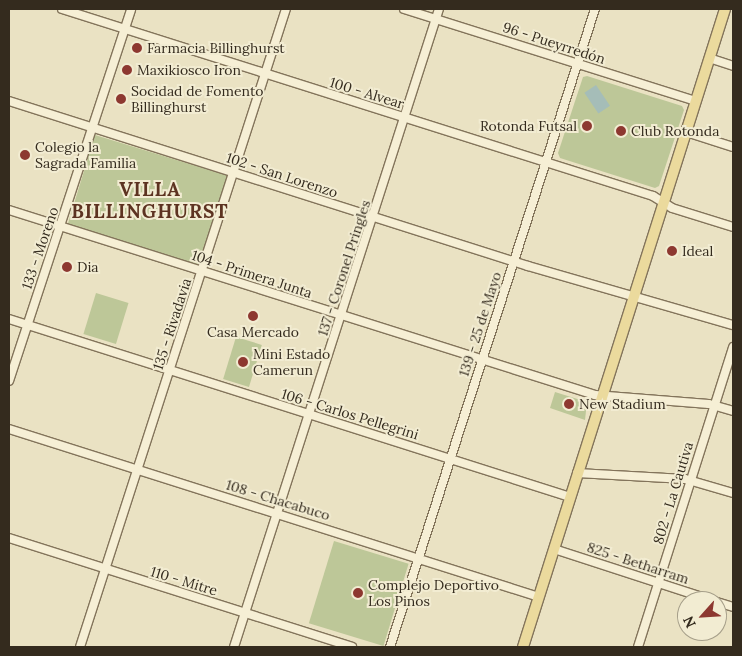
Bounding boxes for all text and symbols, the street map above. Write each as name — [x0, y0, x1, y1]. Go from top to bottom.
street label: 96 - Pueyrredón — [501, 19, 607, 67]
place label: Farmacia Billinghurst — [147, 40, 285, 56]
marker: Farmacia Billinghurst — [131, 42, 143, 54]
place label: Maxikiosco Iron — [137, 62, 241, 78]
marker: Maxikiosco Iron — [121, 64, 133, 76]
street label: 100 - Alvear — [328, 74, 406, 112]
place label: Socidad de Fomento Billinghurst — [131, 83, 264, 115]
marker: Socidad de Fomento Billinghurst — [115, 93, 127, 105]
place label: Rotonda Futsal — [480, 118, 577, 134]
marker: Rotonda Futsal — [581, 120, 593, 132]
place label: Club Rotonda — [631, 123, 719, 139]
marker: Club Rotonda — [615, 125, 627, 137]
place label: Colegio la Sagrada Familia — [35, 139, 136, 172]
marker: Colegio la Sagrada Familia — [19, 149, 31, 161]
street label: 102 - San Lorenzo — [224, 149, 340, 201]
district label: VILLA BILLINGHURST — [70, 179, 230, 223]
street label: 137 - Coronel Pringles — [314, 198, 374, 338]
street label: 133 - Moreno — [18, 205, 62, 291]
place label: Ideal — [682, 243, 713, 259]
marker: Ideal — [666, 245, 678, 257]
street label: 104 - Primera Junta — [190, 247, 314, 301]
place label: Dia — [77, 259, 99, 275]
marker: Dia — [61, 261, 73, 273]
street label: 139 - 25 de Mayo — [455, 270, 505, 378]
street label: 135 - Rivadavia — [149, 276, 195, 372]
marker: Casa Mercado — [247, 310, 259, 322]
place label: Casa Mercado — [207, 324, 299, 340]
place label: Mini Estado Camerun — [253, 346, 330, 378]
marker: Mini Estado Camerun — [237, 356, 249, 368]
street label: 106 - Carlos Pellegrini — [279, 385, 421, 443]
place label: New Stadium — [579, 396, 666, 412]
marker: New Stadium — [563, 398, 575, 410]
street label: 802 - La Cautiva — [649, 440, 697, 546]
street label: 108 - Chacabuco — [224, 476, 332, 524]
street label: 825 - Betharram — [585, 539, 691, 587]
street label: 110 - Mitre — [149, 563, 219, 599]
place label: Complejo Deportivo Los Pinos — [368, 577, 499, 610]
marker: Complejo Deportivo Los Pinos — [352, 587, 364, 599]
north arrow — [677, 591, 727, 641]
text: N — [679, 613, 700, 631]

